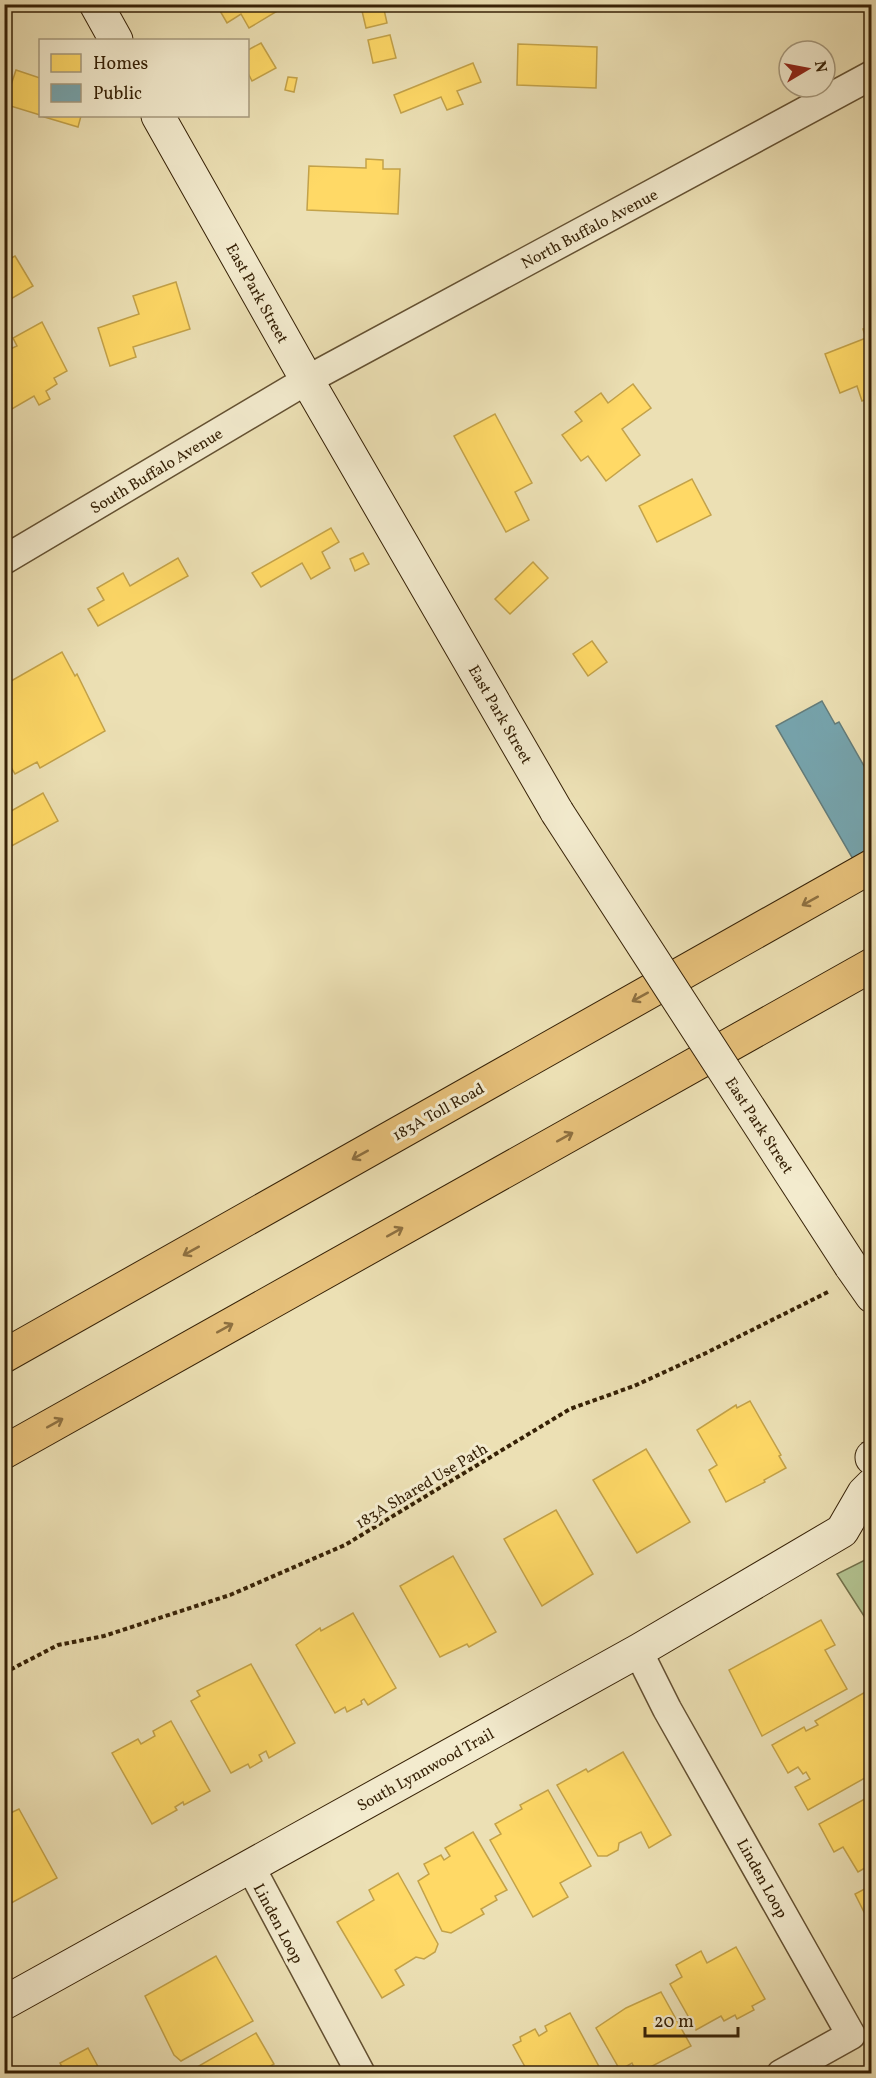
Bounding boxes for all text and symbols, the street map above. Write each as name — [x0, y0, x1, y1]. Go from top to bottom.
legend — [39, 39, 249, 117]
north arrow — [777, 39, 837, 99]
text: Homes — [93, 52, 148, 77]
text: N — [808, 59, 832, 75]
text: Public — [93, 82, 142, 107]
street label: North Buffalo Avenue — [518, 184, 662, 275]
street label: East Park Street — [220, 240, 293, 348]
street label: South Buffalo Avenue — [87, 423, 227, 520]
street label: East Park Street — [462, 661, 537, 769]
one-way arrow — [802, 896, 819, 908]
one-way arrow — [632, 991, 649, 1003]
street label: East Park Street — [719, 1074, 798, 1179]
street label: 183A Toll Road — [389, 1078, 489, 1147]
one-way arrow — [557, 1130, 574, 1142]
one-way arrow — [352, 1149, 369, 1161]
one-way arrow — [386, 1226, 404, 1237]
one-way arrow — [182, 1246, 200, 1257]
one-way arrow — [216, 1322, 234, 1333]
one-way arrow — [46, 1417, 64, 1428]
street label: 183A Shared Use Path — [352, 1439, 492, 1535]
street label: South Lynnwood Trail — [353, 1724, 499, 1818]
street label: Linden Loop — [730, 1835, 792, 1923]
street label: Linden Loop — [247, 1880, 308, 1968]
scale bar — [645, 2000, 738, 2038]
text: 20 m — [654, 2010, 694, 2035]

